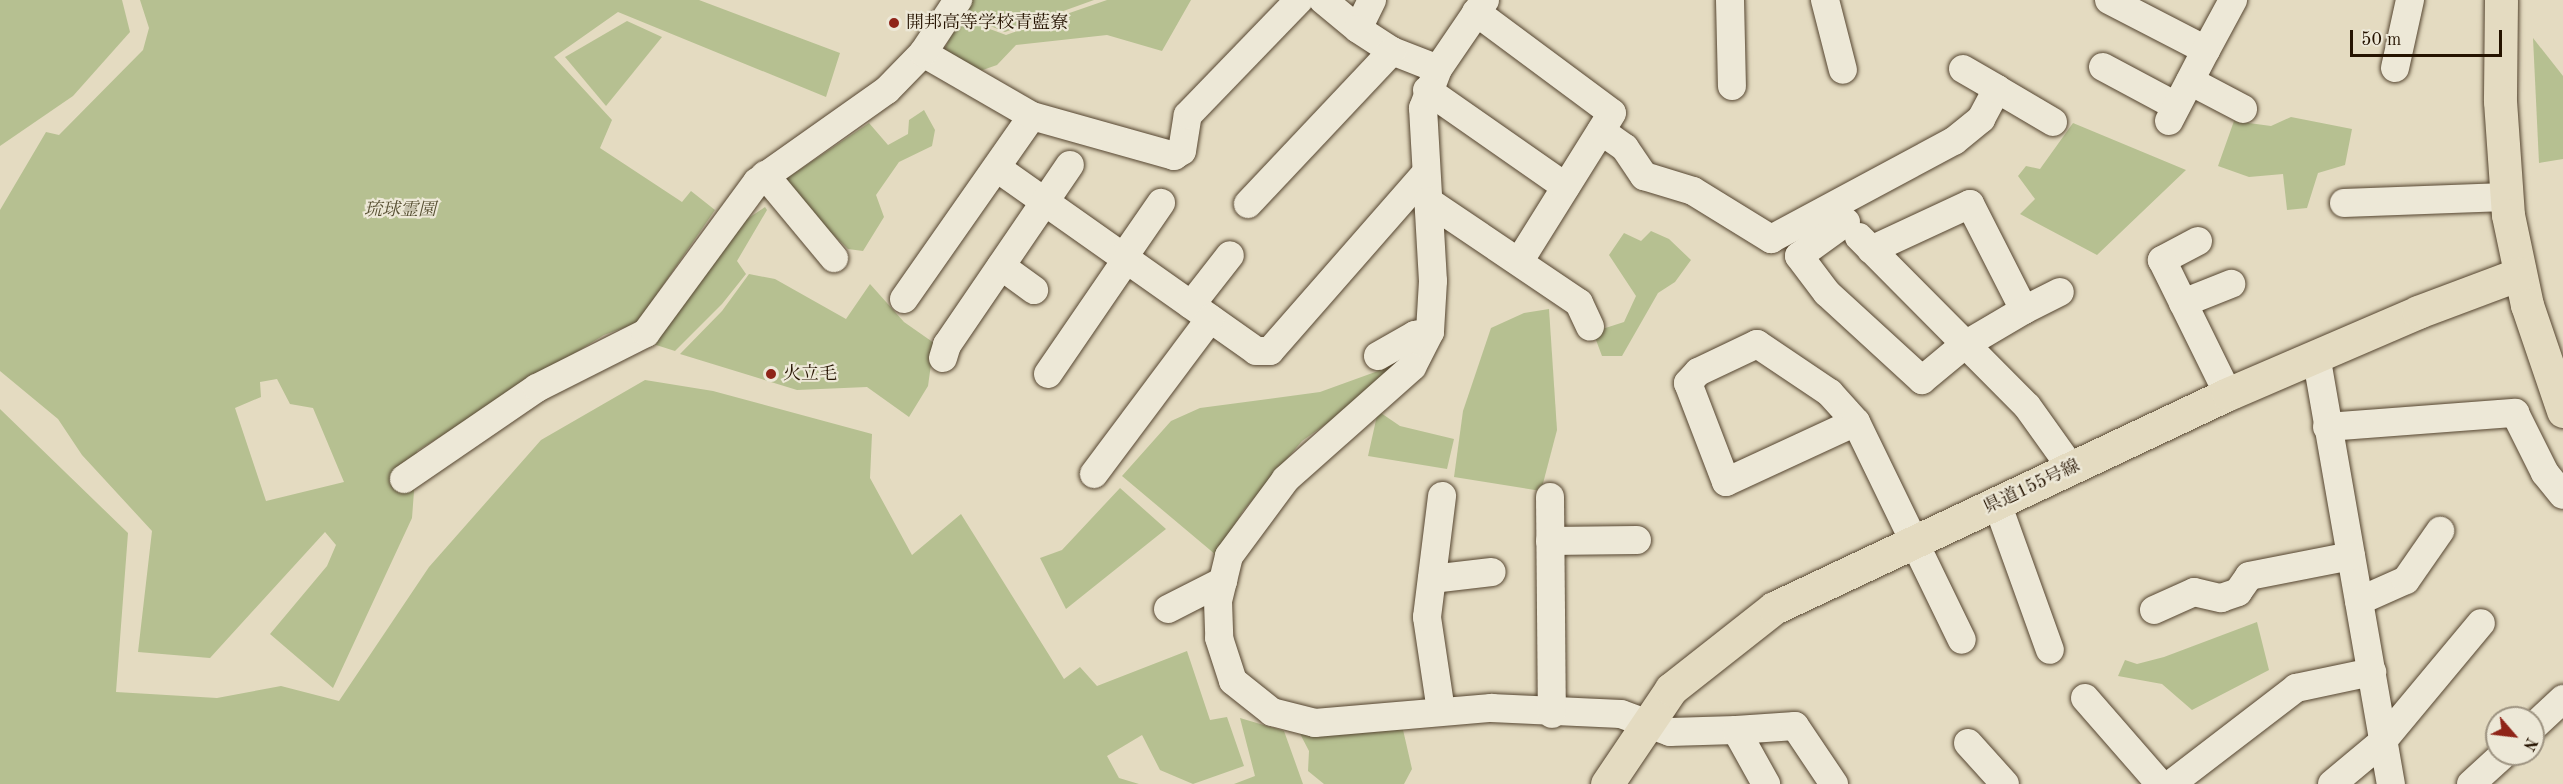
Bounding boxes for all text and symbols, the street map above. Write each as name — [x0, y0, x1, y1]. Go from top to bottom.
place label: 開邦高等学校青藍寮 — [906, 12, 1068, 34]
marker: 開邦高等学校青藍寮 — [887, 16, 901, 30]
scale bar — [2353, 18, 2504, 56]
text: 50 m — [2361, 31, 2401, 49]
park label: 琉球霊園 — [364, 199, 436, 221]
place label: 火立毛 — [783, 363, 837, 385]
marker: 火立毛 — [764, 367, 778, 381]
street label: 県道155号線 — [1981, 455, 2083, 519]
north arrow — [2485, 706, 2545, 766]
text: N — [2519, 734, 2539, 753]

